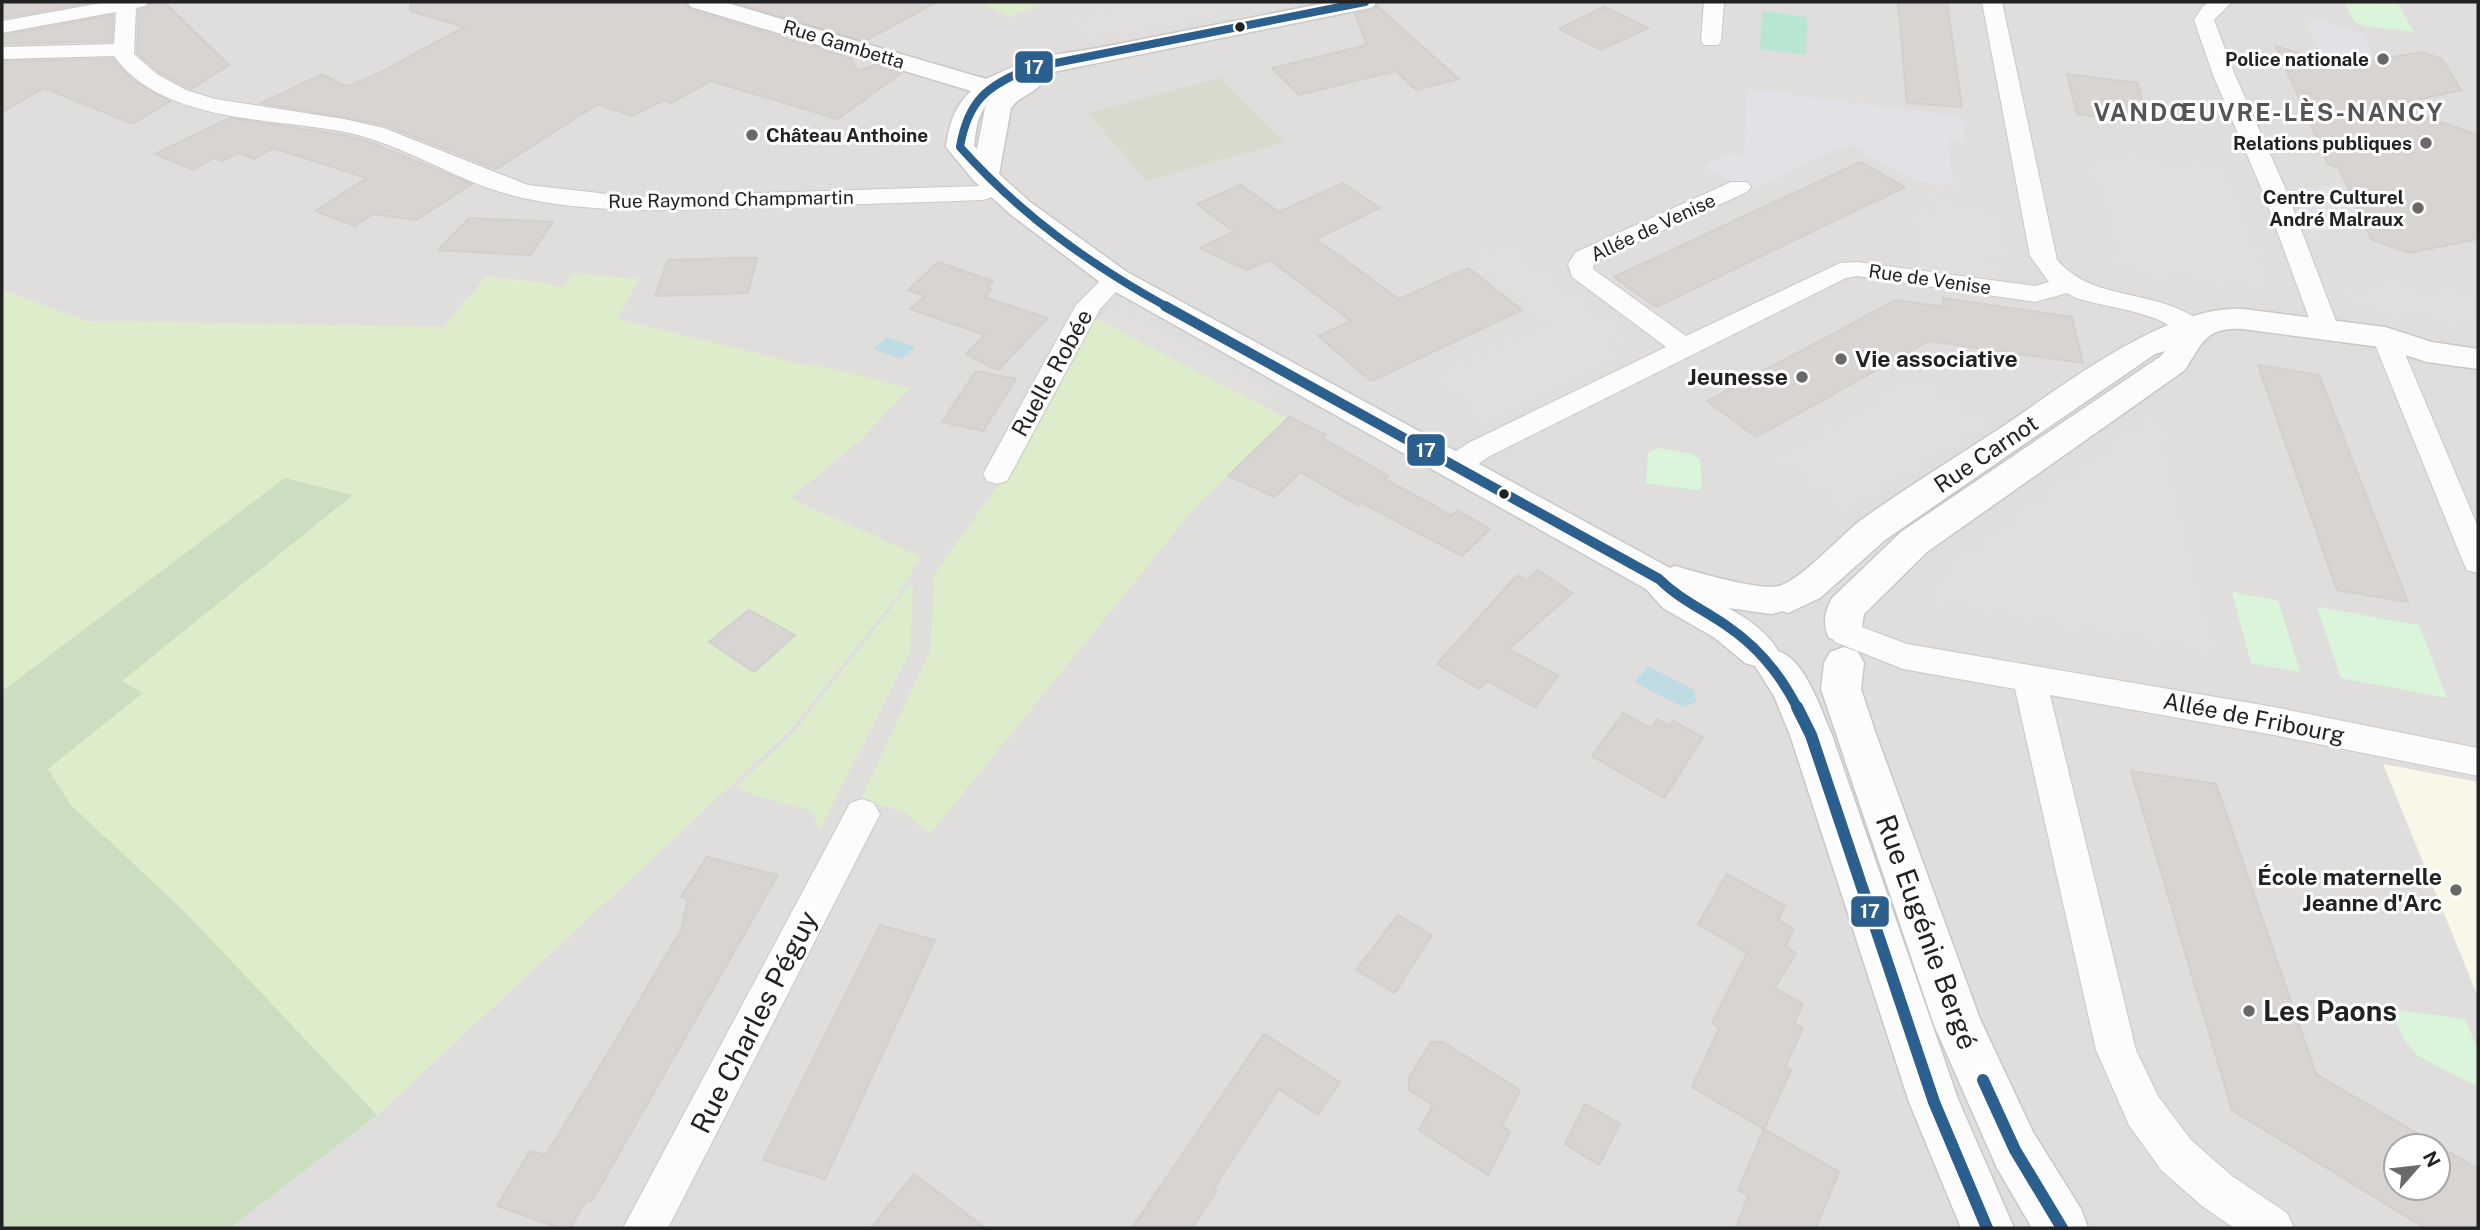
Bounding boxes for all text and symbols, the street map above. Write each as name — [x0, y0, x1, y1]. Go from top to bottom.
street label: Rue Gambetta — [781, 15, 907, 73]
unlabelled marker — [1233, 20, 1247, 34]
place label: Police nationale — [2225, 48, 2369, 70]
line badge: 17 — [1014, 50, 1054, 84]
marker: Police nationale — [2375, 51, 2391, 67]
text: 17 — [1024, 56, 1044, 78]
district label: VANDŒUVRE-LÈS-NANCY — [2094, 98, 2444, 126]
place label: Château Anthoine — [766, 124, 928, 146]
marker: Château Anthoine — [744, 127, 760, 143]
place label: Relations publiques — [2233, 132, 2412, 154]
marker: Relations publiques — [2418, 135, 2434, 151]
street label: Rue Raymond Champmartin — [608, 186, 854, 212]
place label: Centre Culturel André Malraux — [2263, 186, 2404, 230]
street label: Allée de Venise — [1587, 189, 1719, 265]
marker: Centre Culturel André Malraux — [2410, 200, 2426, 216]
street label: Rue de Venise — [1867, 260, 1993, 298]
street label: Ruelle Robée — [1006, 304, 1098, 441]
place label: Vie associative — [1855, 345, 2018, 372]
marker: Vie associative — [1833, 351, 1849, 367]
place label: Jeunesse — [1688, 363, 1788, 390]
marker: Jeunesse — [1794, 369, 1810, 385]
street label: Rue Carnot — [1929, 409, 2043, 498]
line badge: 17 — [1406, 433, 1446, 467]
text: 17 — [1416, 439, 1436, 461]
unlabelled marker — [1497, 487, 1511, 501]
street label: Allée de Fribourg — [2161, 687, 2347, 748]
street label: Rue Eugénie Bergé — [1870, 810, 1985, 1054]
place label: École maternelle Jeanne d'Arc — [2257, 863, 2442, 916]
marker: École maternelle Jeanne d'Arc — [2448, 882, 2464, 898]
line badge: 17 — [1850, 895, 1890, 928]
text: 17 — [1860, 900, 1880, 922]
street label: Rue Charles Péguy — [683, 905, 824, 1139]
place label: Les Paons — [2263, 994, 2397, 1027]
marker: Les Paons — [2241, 1003, 2257, 1019]
north arrow — [2382, 1132, 2452, 1202]
text: N — [2419, 1147, 2445, 1171]

